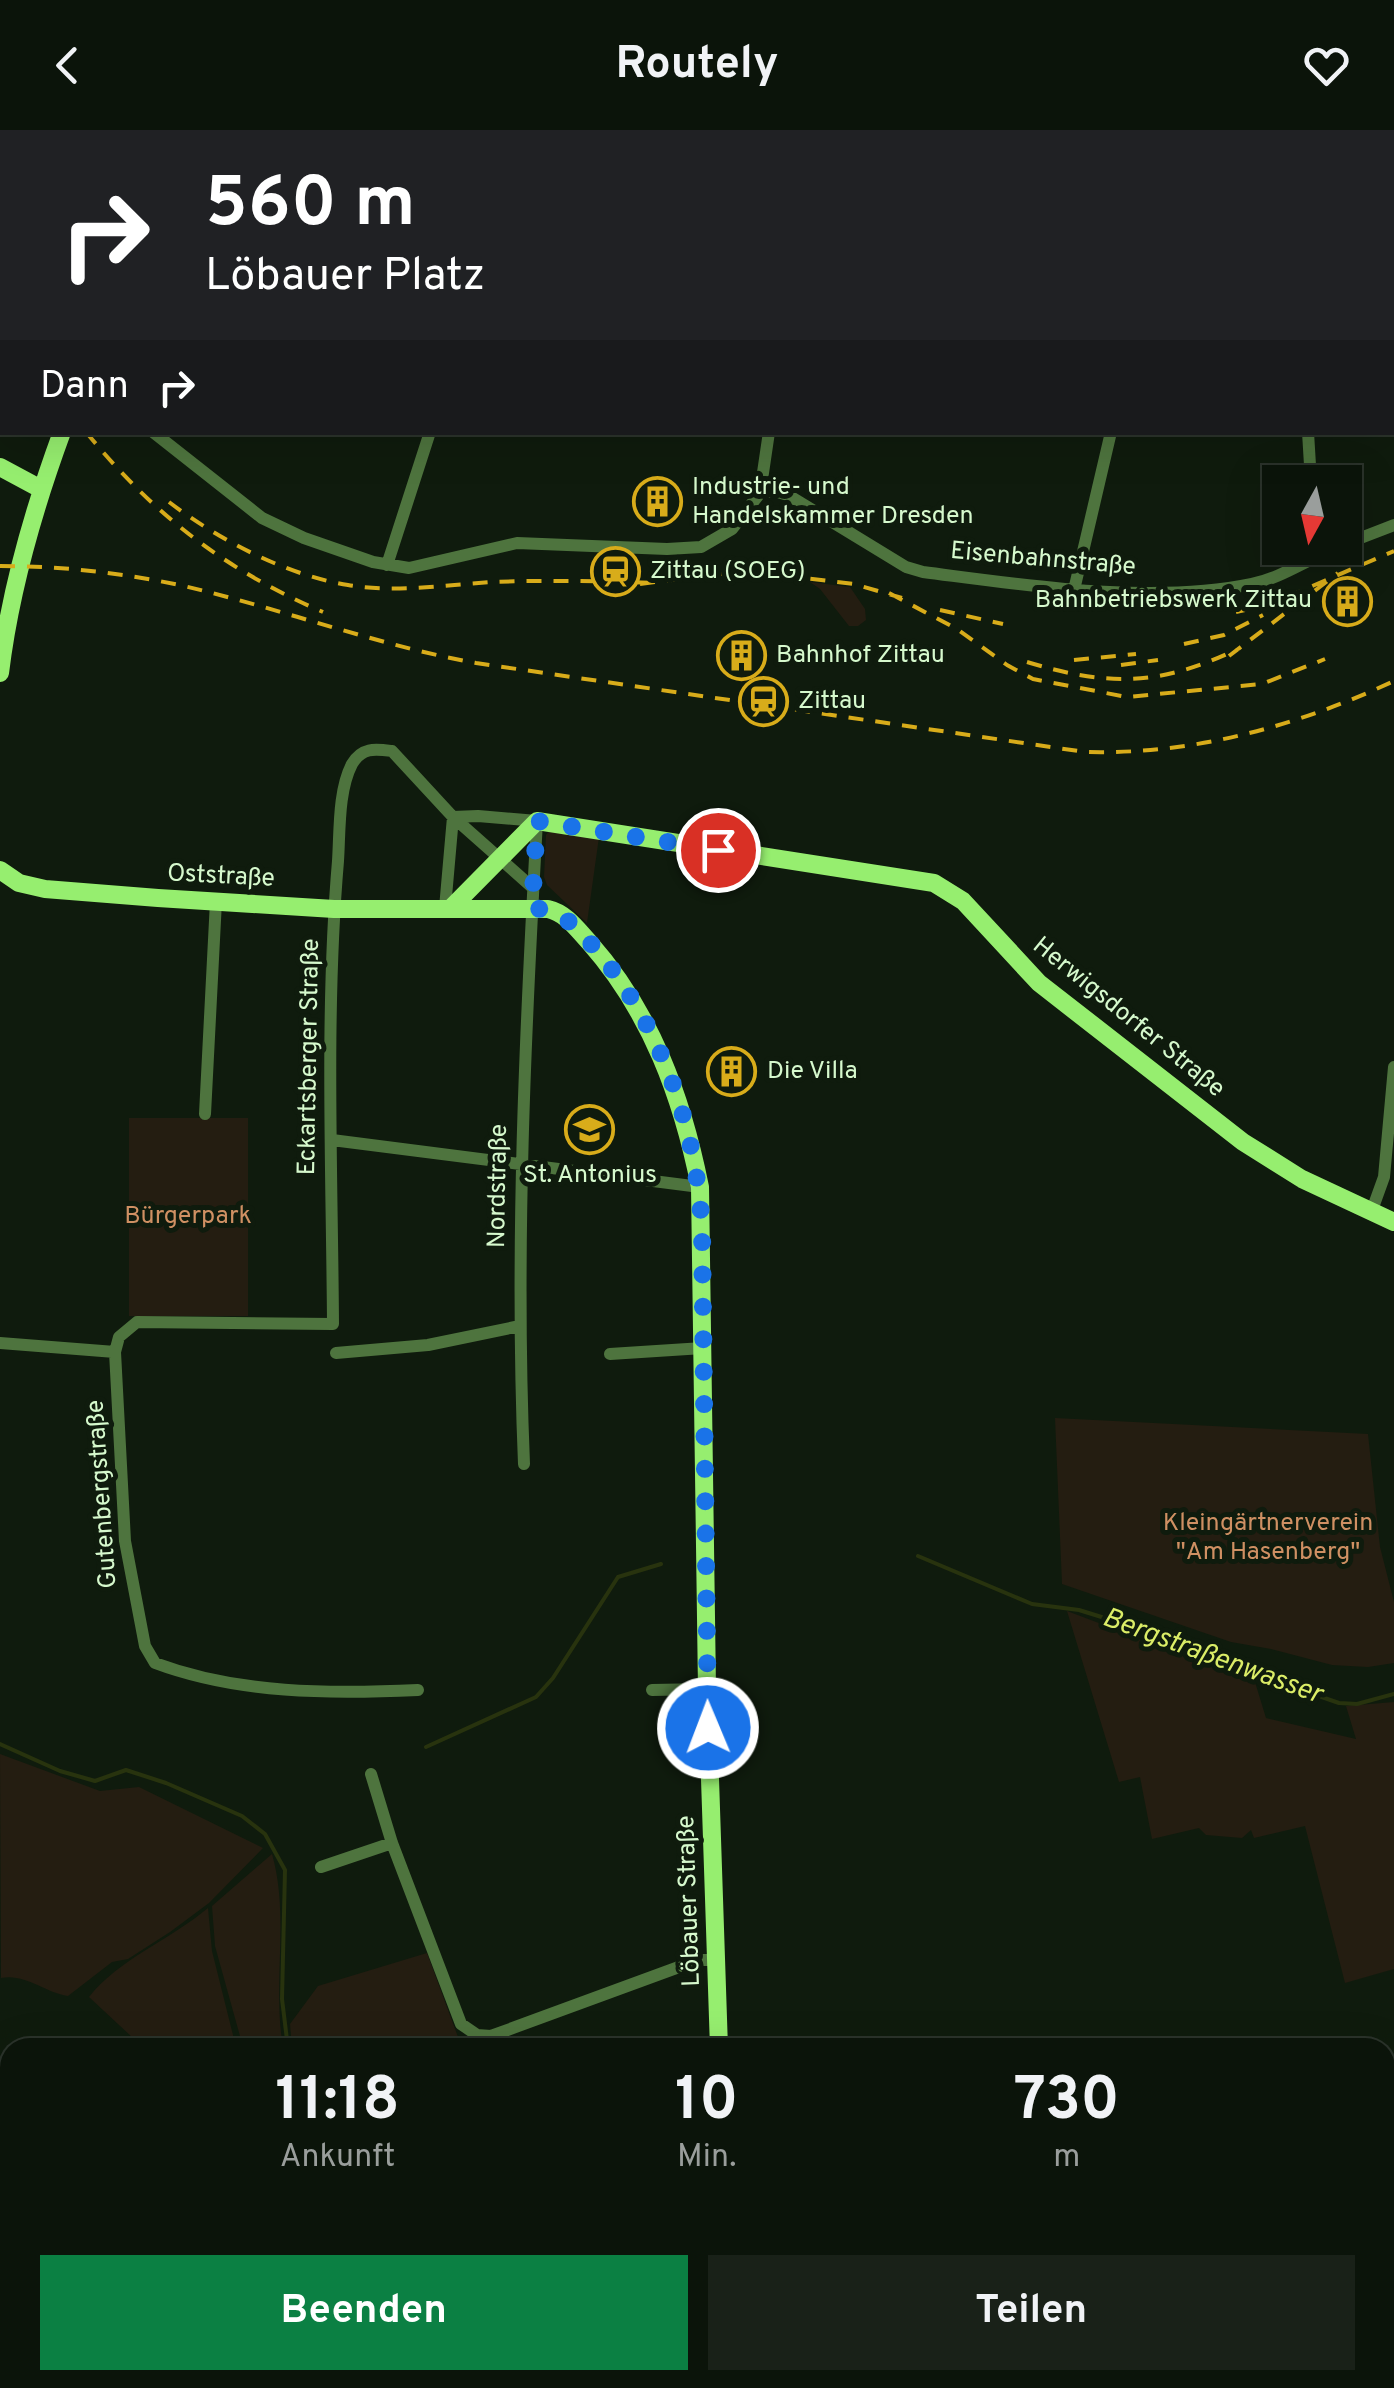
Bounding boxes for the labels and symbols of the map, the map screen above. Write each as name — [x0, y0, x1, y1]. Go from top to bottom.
north arrow — [1262, 465, 1362, 565]
place label: Industrie- und Handelskammer Dresden — [692, 472, 974, 533]
building icon: Industrie- und Handelskammer Dresden — [631, 476, 683, 528]
street label: Eisenbahnstraße — [949, 536, 1137, 584]
station icon: Zittau (SOEG) — [589, 546, 641, 598]
place label: Zittau (SOEG) — [650, 556, 806, 588]
building icon: Bahnbetriebswerk Zittau — [1321, 575, 1373, 627]
place label: Bahnbetriebswerk Zittau — [1035, 585, 1312, 617]
building icon: Bahnhof Zittau — [715, 630, 767, 682]
place label: Bahnhof Zittau — [776, 640, 945, 672]
station icon: Zittau — [737, 676, 789, 728]
place label: Zittau — [798, 686, 866, 718]
pin — [676, 808, 761, 893]
street label: Oststraße — [166, 858, 276, 896]
street label: Herwigsdorfer Straße — [1025, 931, 1231, 1105]
street label: Eckartsberger Straße — [292, 938, 328, 1176]
building icon: Die Villa — [706, 1046, 758, 1098]
place label: Die Villa — [767, 1056, 858, 1088]
school or university icon: St. Antonius — [564, 1104, 616, 1156]
street label: Nordstraße — [482, 1124, 516, 1248]
place label: St. Antonius — [523, 1160, 657, 1192]
park label: Bürgerpark — [124, 1201, 252, 1233]
street label: Gutenbergstraße — [80, 1399, 126, 1589]
park label: Kleingärtnerverein "Am Hasenberg" — [1163, 1508, 1373, 1569]
water label: Bergstraßenwasser — [1097, 1601, 1329, 1714]
position arrow — [656, 1676, 760, 1780]
street label: Löbauer Straße — [671, 1815, 709, 1987]

